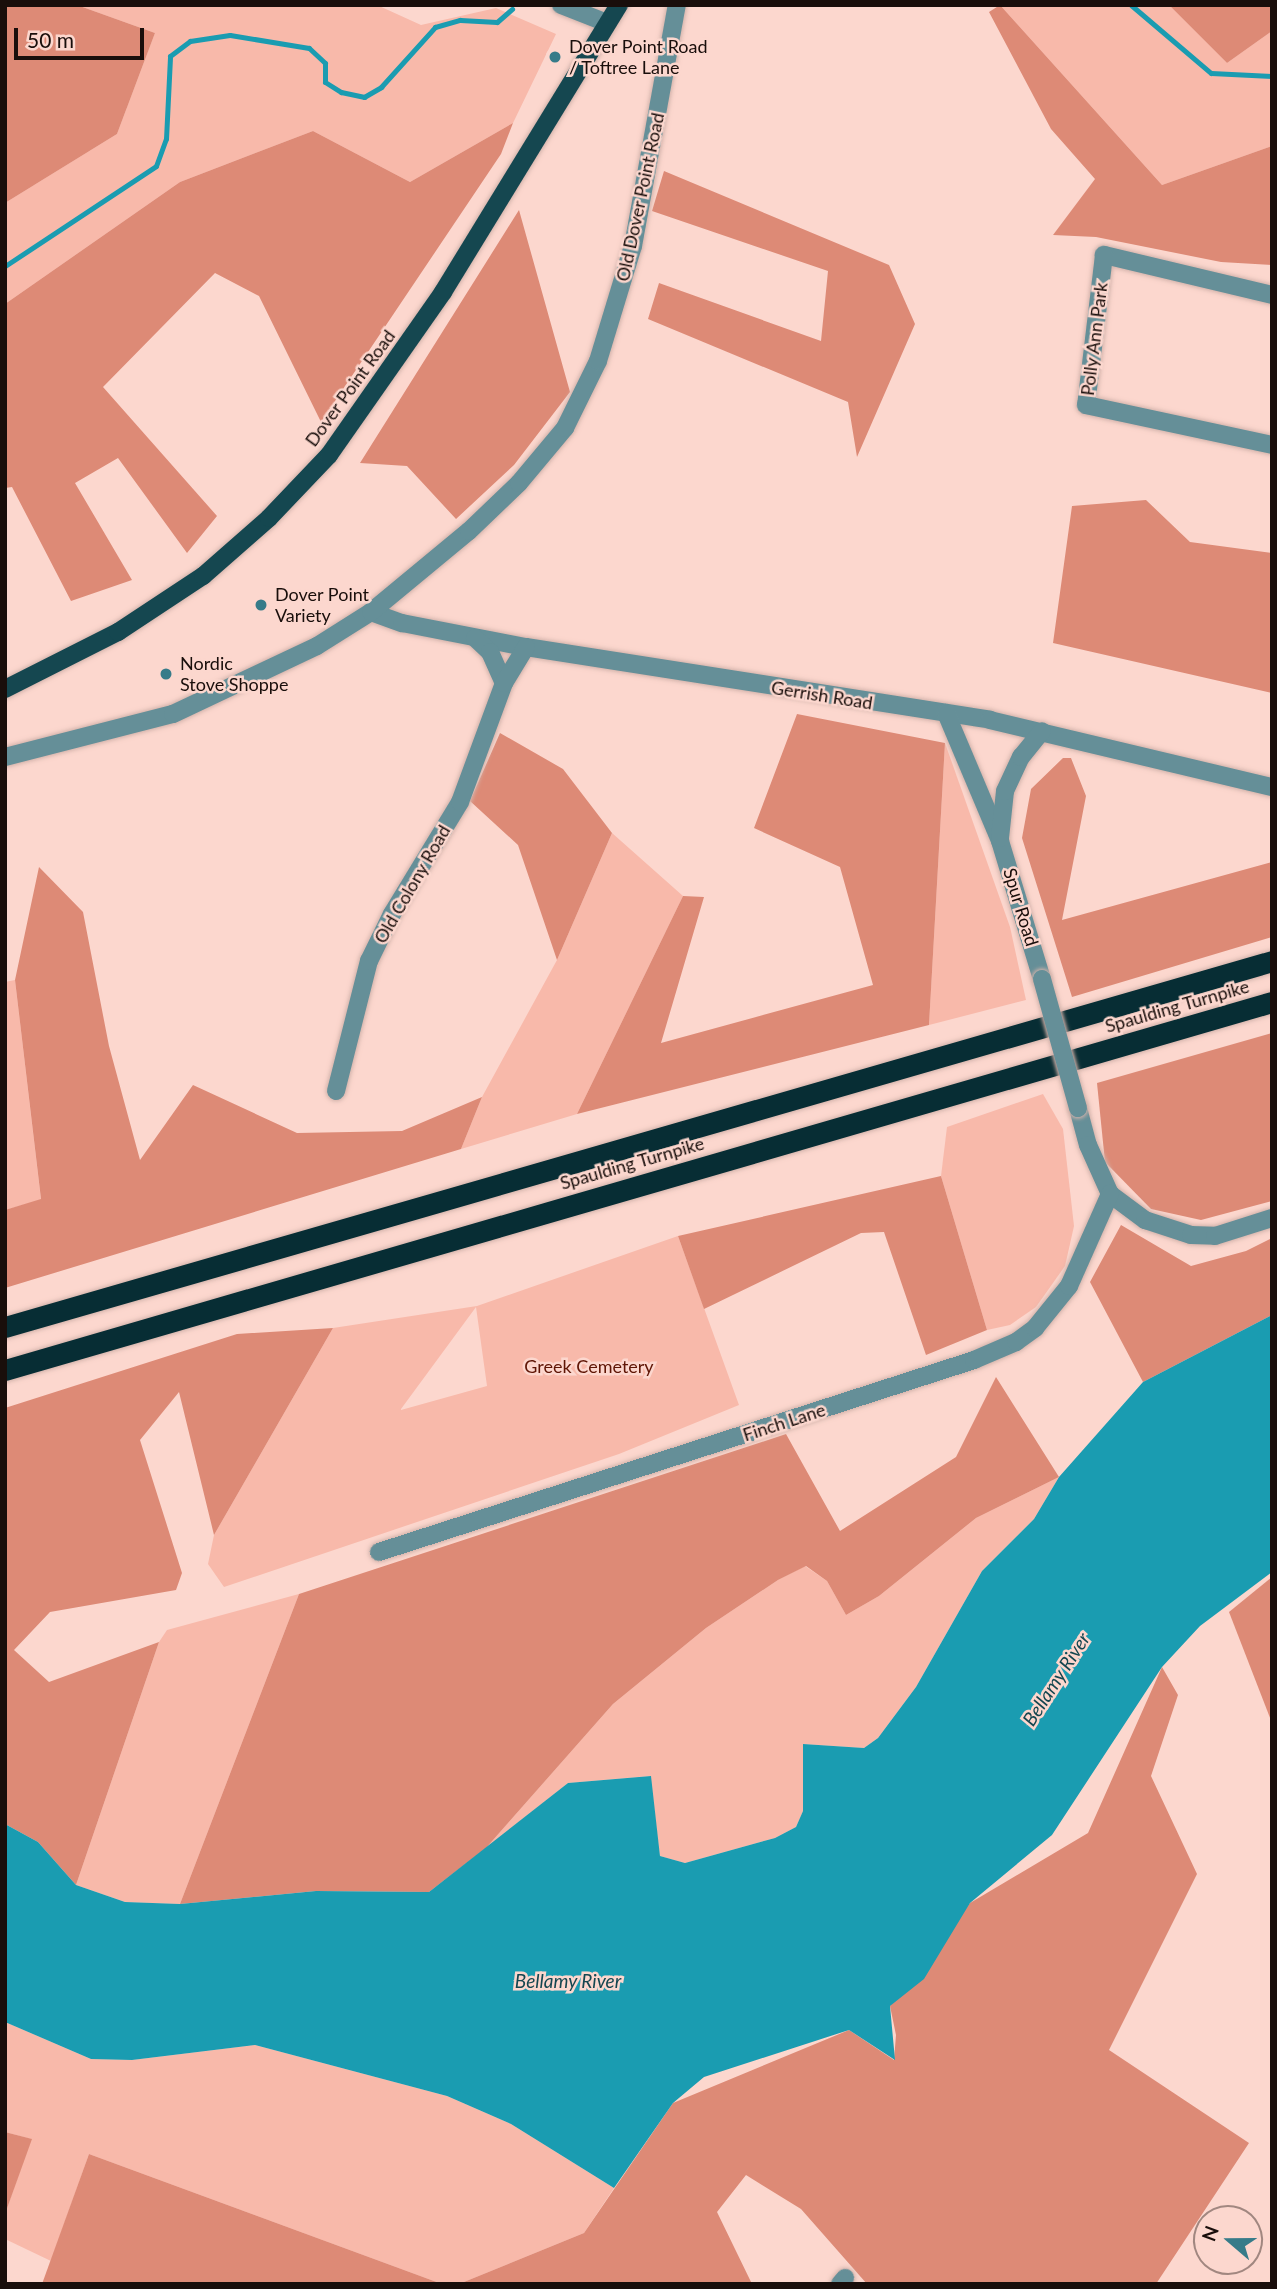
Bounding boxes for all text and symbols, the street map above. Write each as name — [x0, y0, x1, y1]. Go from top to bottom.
scale bar — [18, 14, 147, 58]
text: 50 m — [27, 27, 74, 52]
place label: Dover Point Road / Toftree Lane — [569, 36, 708, 78]
marker: Dover Point Road / Toftree Lane — [547, 49, 563, 65]
street label: Old Dover Point Road — [612, 111, 668, 283]
street label: Polly Ann Park — [1076, 281, 1112, 397]
street label: Dover Point Road — [300, 325, 400, 451]
place label: Dover Point Variety — [275, 584, 369, 626]
marker: Dover Point Variety — [253, 597, 269, 613]
place label: Nordic Stove Shoppe — [180, 653, 288, 696]
marker: Nordic Stove Shoppe — [158, 666, 174, 682]
street label: Gerrish Road — [770, 676, 874, 714]
street label: Old Colony Road — [369, 821, 455, 947]
street label: Spur Road — [999, 865, 1043, 949]
street label: Spaulding Turnpike — [1102, 975, 1252, 1037]
street label: Spaulding Turnpike — [557, 1132, 707, 1194]
park label: Greek Cemetery — [524, 1355, 654, 1377]
street label: Finch Lane — [740, 1399, 828, 1445]
water label: Bellamy River — [1017, 1628, 1095, 1730]
water label: Bellamy River — [515, 1970, 621, 1992]
north arrow — [1193, 2205, 1263, 2275]
text: N — [1196, 2223, 1223, 2244]

